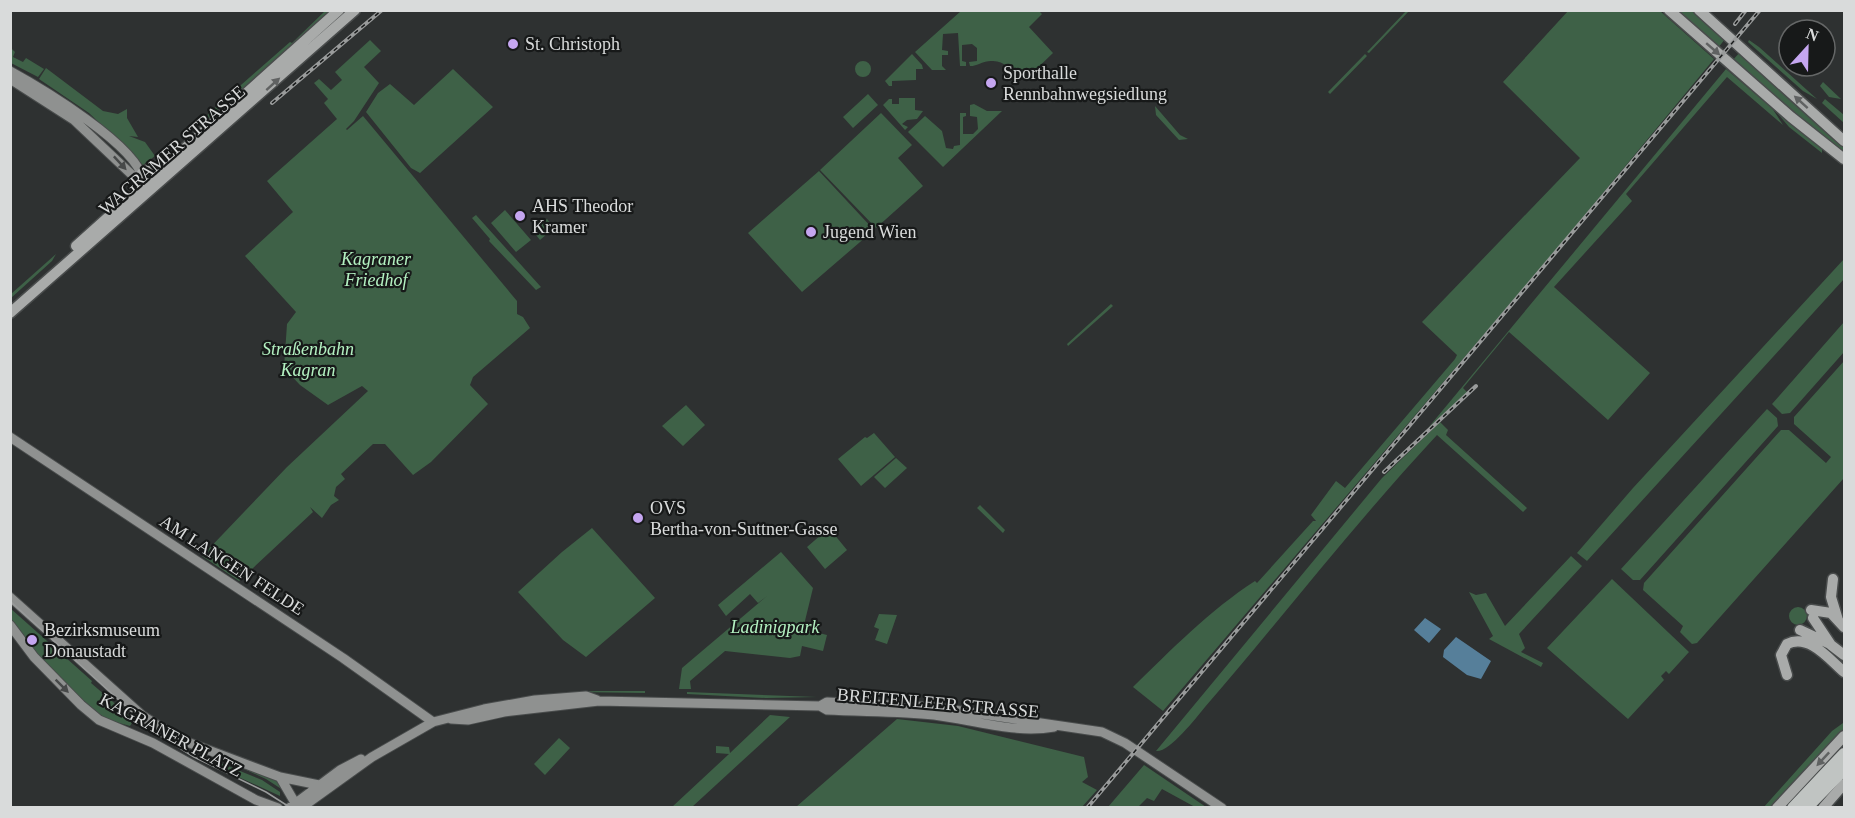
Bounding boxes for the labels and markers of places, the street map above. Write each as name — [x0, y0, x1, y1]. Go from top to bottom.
place label: St. Christoph — [525, 34, 620, 54]
marker: St. Christoph — [506, 37, 520, 51]
place label: Sporthalle Rennbahnwegsiedlung — [1003, 63, 1167, 104]
marker: Sporthalle Rennbahnwegsiedlung — [984, 76, 998, 90]
place label: AHS Theodor Kramer — [532, 196, 633, 237]
marker: AHS Theodor Kramer — [513, 209, 527, 223]
place label: Jugend Wien — [823, 222, 916, 242]
marker: Jugend Wien — [804, 225, 818, 239]
place label: OVS Bertha-von-Suttner-Gasse — [650, 498, 838, 539]
marker: OVS Bertha-von-Suttner-Gasse — [631, 511, 645, 525]
place label: Bezirksmuseum Donaustadt — [44, 620, 160, 661]
marker: Bezirksmuseum Donaustadt — [25, 633, 39, 647]

